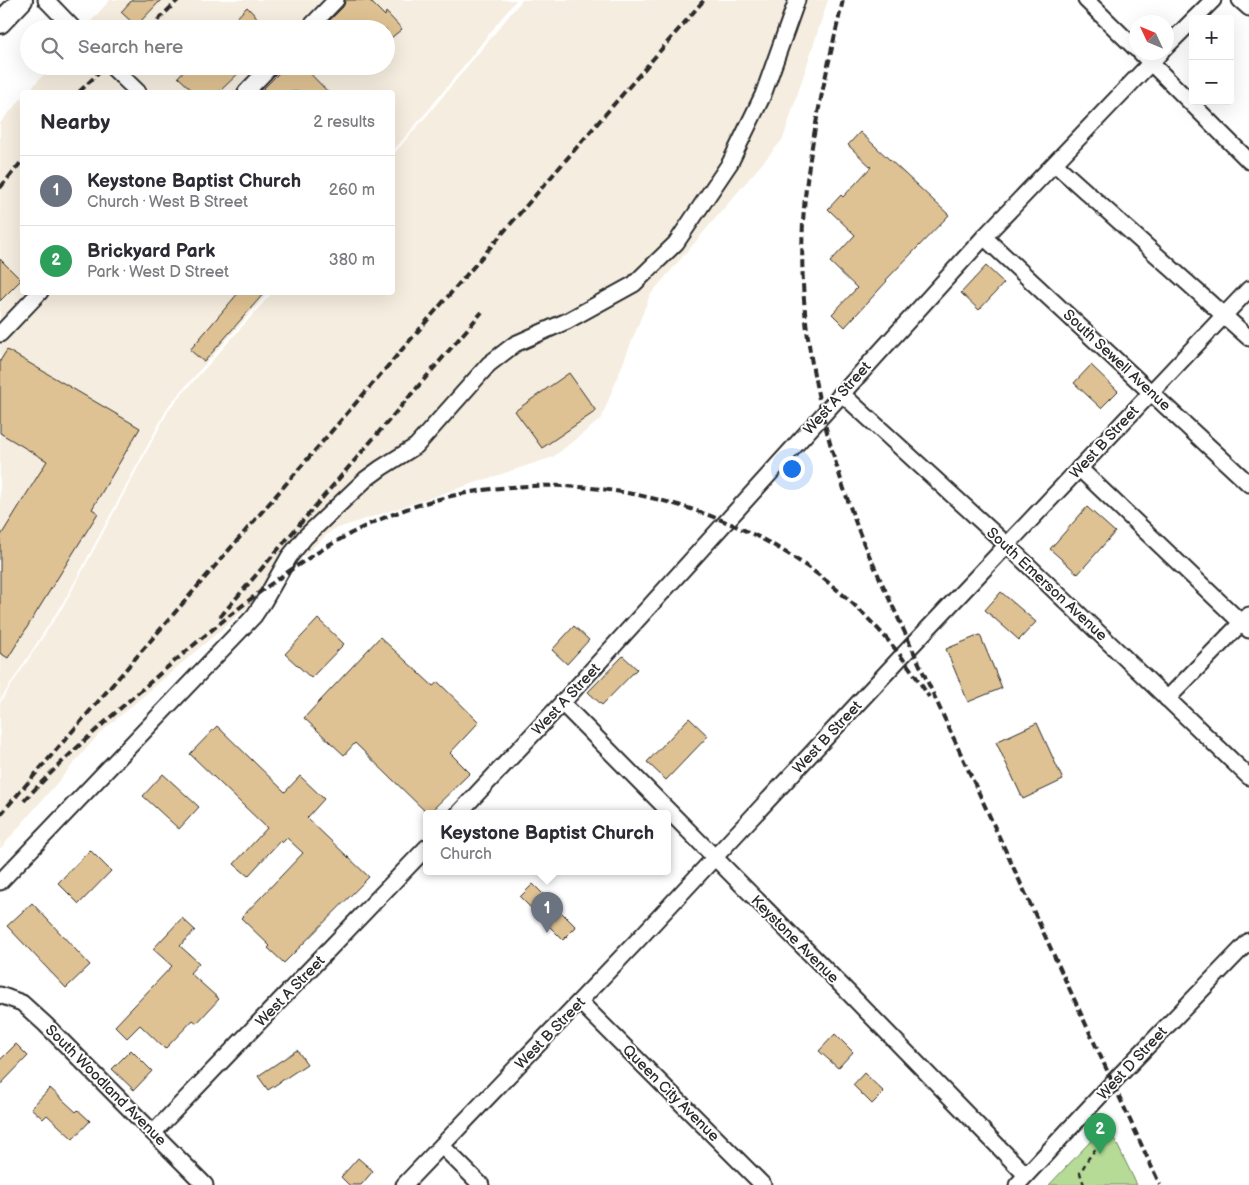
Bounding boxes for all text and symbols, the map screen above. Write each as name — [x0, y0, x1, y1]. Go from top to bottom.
north arrow — [1129, 15, 1174, 60]
map controls — [1189, 15, 1234, 105]
button: + — [1189, 15, 1234, 60]
search box — [20, 20, 395, 75]
icon: search — [38, 34, 66, 62]
text: Search here — [78, 36, 183, 59]
button: − — [1189, 60, 1234, 105]
text: Nearby — [40, 110, 110, 135]
text: 2 results — [313, 113, 375, 132]
text: Keystone Baptist Church — [87, 170, 301, 193]
text: 1 — [53, 181, 59, 200]
text: 260 m — [329, 181, 375, 200]
text: Church · West B Street — [87, 193, 248, 212]
text: Brickyard Park — [87, 240, 215, 263]
text: 2 — [51, 251, 61, 270]
text: 380 m — [329, 251, 375, 270]
text: Park · West D Street — [87, 263, 229, 282]
street label: South Sewell Avenue — [1059, 306, 1175, 415]
street label: West A Street — [800, 358, 875, 439]
street label: West B Street — [1066, 402, 1143, 483]
your location — [779, 456, 805, 482]
street label: South Emerson Avenue — [982, 523, 1111, 645]
street label: West A Street — [528, 659, 605, 739]
street label: West B Street — [789, 697, 866, 778]
popup — [423, 810, 671, 875]
text: Keystone Baptist Church — [440, 822, 654, 845]
text: Church — [440, 845, 492, 864]
street label: Keystone Avenue — [747, 891, 843, 987]
pin: 1 — [531, 892, 563, 933]
street label: West A Street — [252, 951, 329, 1031]
street label: West B Street — [511, 993, 590, 1073]
street label: South Woodland Avenue — [41, 1021, 170, 1150]
street label: West D Street — [1093, 1022, 1172, 1104]
street label: Queen City Avenue — [618, 1041, 723, 1146]
pin: 2 — [1084, 1113, 1116, 1154]

